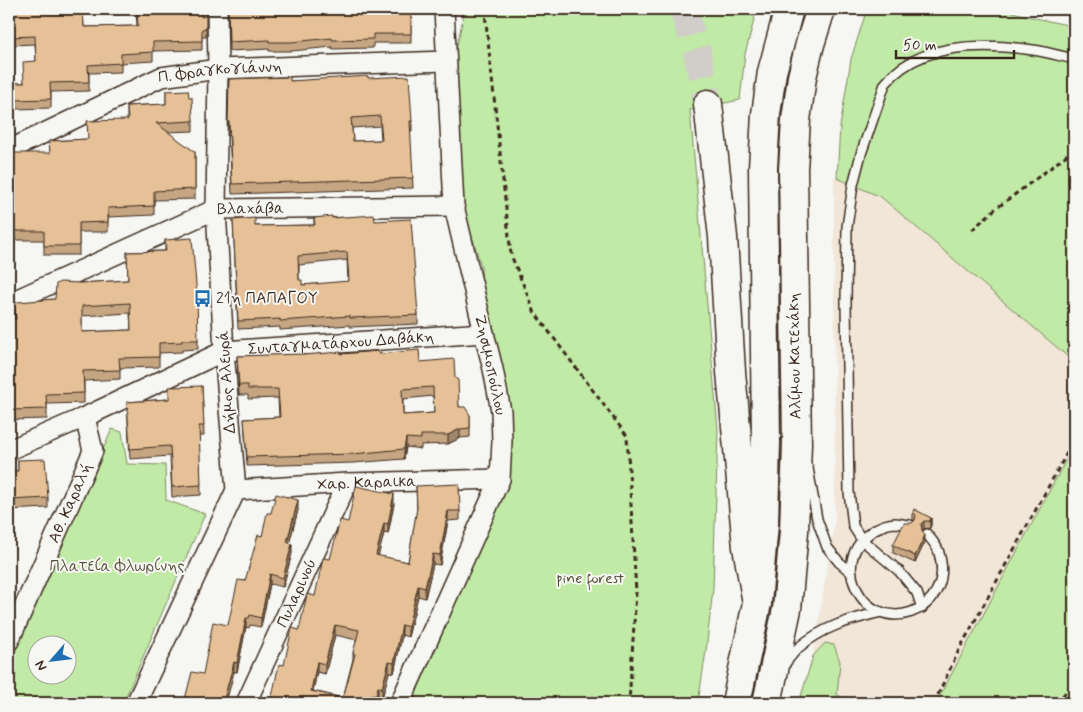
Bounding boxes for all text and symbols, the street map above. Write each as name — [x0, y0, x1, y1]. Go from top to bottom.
scale bar — [896, 28, 1013, 60]
text: 50 m — [903, 36, 937, 56]
street label: Π. Φραγκογιάννη — [156, 56, 283, 88]
street label: Βλαχάβα — [217, 198, 284, 219]
bus stop icon: 21η ΠΑΠΑΓΟΥ — [192, 288, 212, 308]
place label: 21η ΠΑΠΑΓΟΥ — [216, 288, 318, 309]
street label: Αλίμου Κατεχάκη — [783, 293, 807, 419]
street label: Ζησιμοπούλου — [469, 313, 511, 417]
street label: Συνταγματάρχου Δαβάκη — [247, 326, 435, 360]
street label: Δήμος Αλευρά — [213, 330, 241, 434]
street label: Αθ. Καραλή — [43, 460, 97, 546]
street label: Χαρ. Καραικα — [317, 471, 417, 495]
street label: Πυλαρινού — [272, 555, 321, 631]
park label: Πλατεία Φλωρίνης — [49, 556, 185, 577]
park label: pine forest — [556, 568, 624, 591]
north arrow — [28, 634, 78, 684]
text: N — [31, 657, 52, 674]

